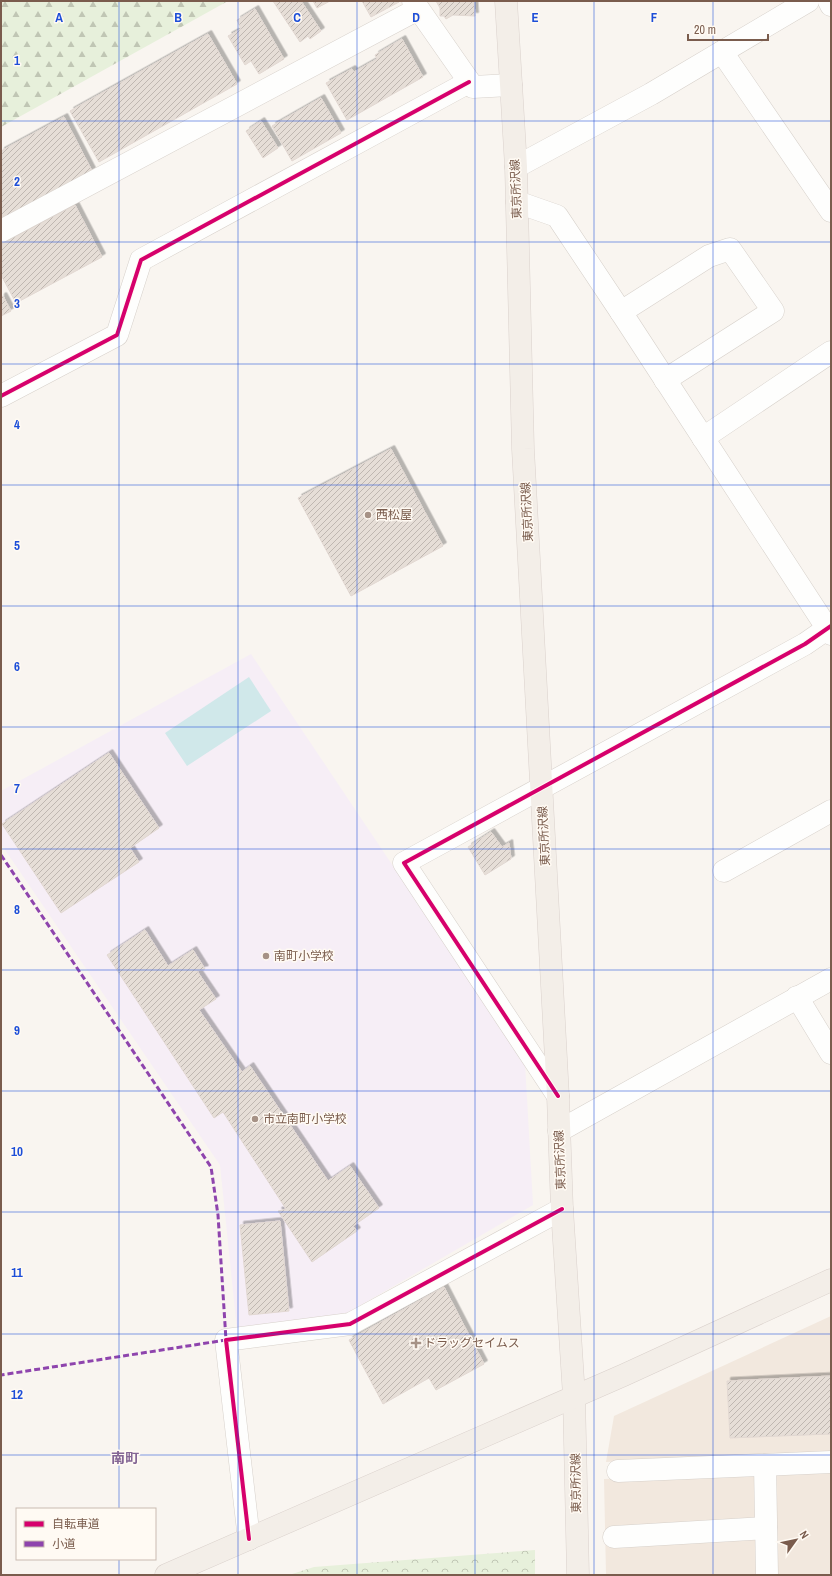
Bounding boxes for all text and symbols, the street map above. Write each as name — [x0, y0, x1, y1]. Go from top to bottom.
text: A — [55, 9, 63, 26]
text: B — [174, 9, 182, 26]
text: C — [293, 9, 301, 26]
text: D — [412, 9, 420, 26]
text: E — [531, 9, 539, 26]
text: F — [651, 9, 658, 26]
scale bar — [688, 16, 768, 42]
text: 20 m — [694, 22, 716, 38]
text: 1 — [14, 52, 20, 69]
street label: 東京所沢線 — [507, 159, 525, 219]
text: 2 — [14, 173, 20, 190]
text: 3 — [14, 295, 20, 312]
text: 4 — [14, 416, 20, 433]
street label: 東京所沢線 — [517, 482, 537, 542]
place label: 西松屋 — [376, 507, 412, 523]
marker: 西松屋 — [363, 510, 373, 520]
text: 5 — [14, 537, 20, 554]
text: 6 — [14, 658, 20, 675]
text: 7 — [14, 780, 20, 797]
street label: 東京所沢線 — [534, 806, 554, 866]
text: 8 — [14, 901, 20, 918]
place label: 南町小学校 — [274, 948, 334, 964]
marker: 南町小学校 — [261, 951, 271, 961]
text: 9 — [14, 1022, 20, 1039]
place label: 市立南町小学校 — [263, 1111, 347, 1127]
marker: 市立南町小学校 — [250, 1114, 260, 1124]
street label: 東京所沢線 — [551, 1130, 569, 1190]
text: 10 — [11, 1143, 23, 1160]
text: 11 — [11, 1264, 23, 1281]
place label: ドラッグセイムス — [424, 1335, 520, 1351]
marker: ドラッグセイムス — [411, 1338, 421, 1348]
text: 12 — [11, 1386, 23, 1403]
district label: 南町 — [111, 1449, 139, 1467]
street label: 東京所沢線 — [567, 1453, 585, 1513]
legend — [16, 1508, 156, 1560]
text: 自転車道 — [52, 1516, 100, 1532]
north arrow — [776, 1520, 816, 1560]
text: N — [797, 1528, 812, 1541]
text: 小道 — [52, 1536, 76, 1552]

